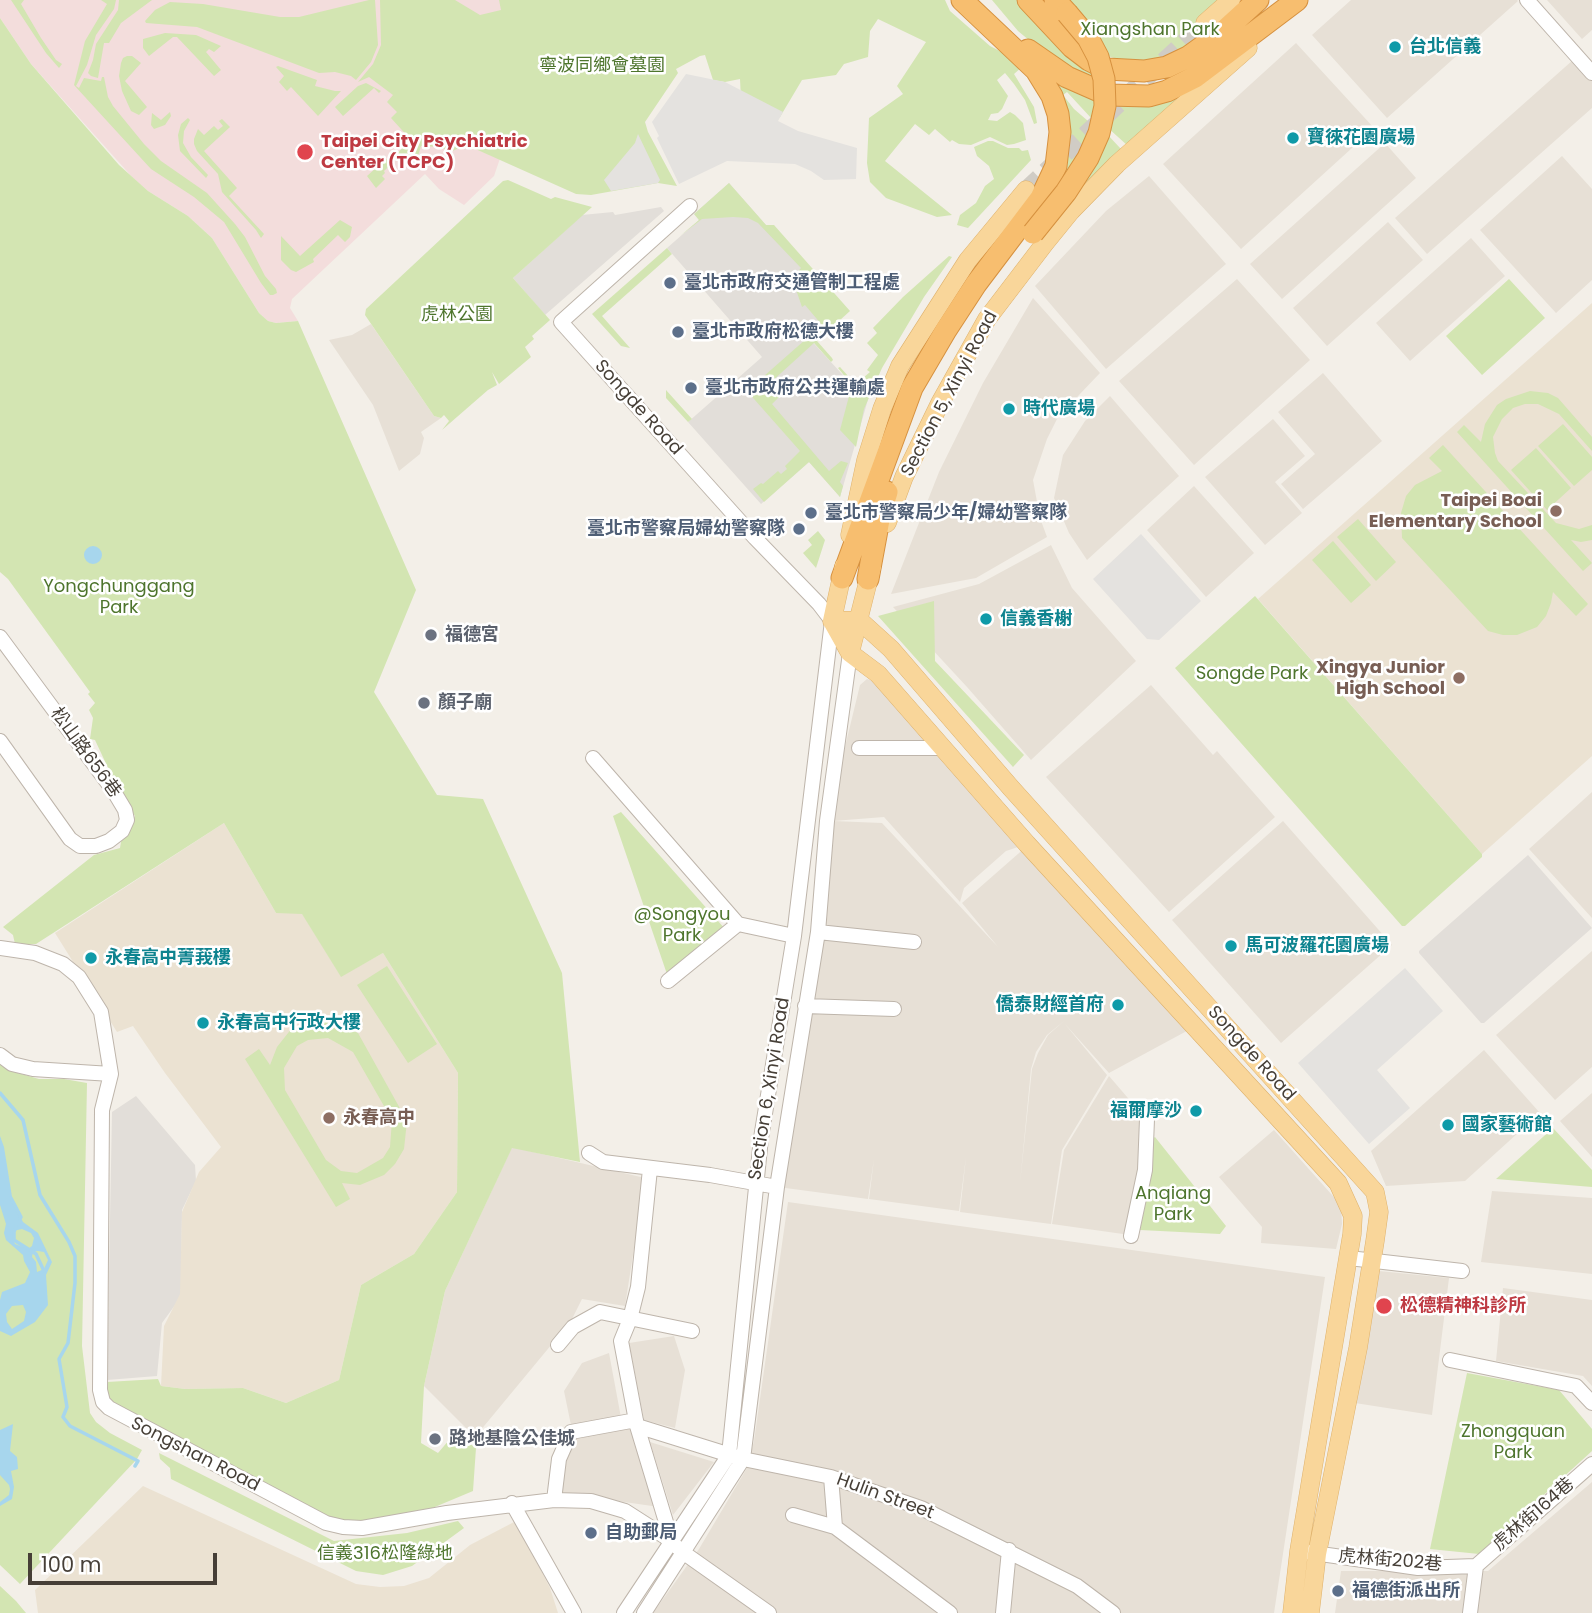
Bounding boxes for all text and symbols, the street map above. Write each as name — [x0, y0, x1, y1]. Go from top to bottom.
park label: Xiangshan Park — [1080, 19, 1220, 41]
place label: 台北信義 — [1409, 36, 1481, 58]
marker: 台北信義 — [1387, 39, 1403, 55]
park label: 寧波同鄉會墓園 — [539, 55, 665, 77]
place label: 寶徠花園廣場 — [1307, 127, 1415, 149]
marker: 寶徠花園廣場 — [1285, 130, 1301, 146]
place label: Taipei City Psychiatric Center (TCPC) — [321, 131, 528, 174]
marker: Taipei City Psychiatric Center (TCPC) — [295, 142, 315, 162]
place label: 臺北市政府交通管制工程處 — [684, 272, 900, 294]
marker: 臺北市政府交通管制工程處 — [662, 275, 678, 291]
park label: 虎林公園 — [421, 304, 493, 326]
street label: Section 5, Xinyi Road — [897, 308, 1003, 480]
place label: 臺北市政府松德大樓 — [692, 321, 854, 343]
marker: 臺北市政府松德大樓 — [670, 324, 686, 340]
street label: Songde Road — [590, 356, 686, 460]
place label: 臺北市政府公共運輸處 — [705, 377, 885, 399]
marker: 臺北市政府公共運輸處 — [683, 380, 699, 396]
place label: 時代廣場 — [1023, 398, 1095, 420]
marker: 時代廣場 — [1001, 401, 1017, 417]
place label: Taipei Boai Elementary School — [1369, 490, 1542, 532]
place label: 臺北市警察局少年/婦幼警察隊 — [825, 502, 1067, 524]
marker: Taipei Boai Elementary School — [1548, 503, 1564, 519]
marker: 臺北市警察局少年/婦幼警察隊 — [803, 505, 819, 521]
place label: 臺北市警察局婦幼警察隊 — [587, 518, 785, 540]
marker: 臺北市警察局婦幼警察隊 — [791, 521, 807, 537]
park label: Yongchunggang Park — [43, 576, 195, 618]
place label: 信義香榭 — [1000, 608, 1072, 630]
marker: 信義香榭 — [978, 611, 994, 627]
place label: 福德宮 — [445, 624, 499, 646]
marker: 福德宮 — [423, 627, 439, 643]
place label: Xingya Junior High School — [1316, 657, 1445, 700]
park label: Songde Park — [1196, 663, 1308, 685]
marker: Xingya Junior High School — [1451, 670, 1467, 686]
place label: 顏子廟 — [438, 692, 492, 714]
marker: 顏子廟 — [416, 695, 432, 711]
street label: 松山路656巷 — [45, 704, 125, 802]
park label: @Songyou Park — [633, 904, 731, 946]
place label: 馬可波羅花園廣場 — [1245, 935, 1389, 957]
marker: 馬可波羅花園廣場 — [1223, 938, 1239, 954]
place label: 永春高中菁莪樓 — [105, 947, 231, 969]
marker: 永春高中菁莪樓 — [83, 950, 99, 966]
place label: 僑泰財經首府 — [996, 994, 1104, 1016]
street label: Section 6, Xinyi Road — [745, 996, 795, 1182]
marker: 僑泰財經首府 — [1110, 997, 1126, 1013]
street label: Songde Road — [1203, 1002, 1299, 1106]
place label: 永春高中行政大樓 — [217, 1012, 361, 1034]
marker: 永春高中行政大樓 — [195, 1015, 211, 1031]
place label: 福爾摩沙 — [1110, 1100, 1182, 1122]
marker: 福爾摩沙 — [1188, 1103, 1204, 1119]
place label: 永春高中 — [343, 1107, 415, 1129]
marker: 永春高中 — [321, 1110, 337, 1126]
place label: 國家藝術館 — [1462, 1114, 1552, 1136]
marker: 國家藝術館 — [1440, 1117, 1456, 1133]
park label: Anqiang Park — [1135, 1183, 1211, 1226]
place label: 松德精神科診所 — [1400, 1295, 1526, 1317]
marker: 松德精神科診所 — [1374, 1296, 1394, 1316]
street label: Songshan Road — [127, 1413, 263, 1497]
park label: Zhongquan Park — [1461, 1421, 1565, 1464]
place label: 路地基陰公佳城 — [449, 1428, 575, 1450]
marker: 路地基陰公佳城 — [427, 1431, 443, 1447]
street label: Hulin Street — [833, 1469, 937, 1525]
street label: 虎林街164巷 — [1489, 1474, 1579, 1556]
place label: 自助郵局 — [605, 1522, 677, 1544]
marker: 自助郵局 — [583, 1525, 599, 1541]
scale bar — [32, 1540, 220, 1584]
park label: 信義316松隆綠地 — [317, 1543, 453, 1565]
street label: 虎林街202巷 — [1337, 1546, 1443, 1576]
text: 100 m — [41, 1550, 101, 1579]
place label: 福德街派出所 — [1352, 1580, 1460, 1602]
marker: 福德街派出所 — [1330, 1583, 1346, 1599]

